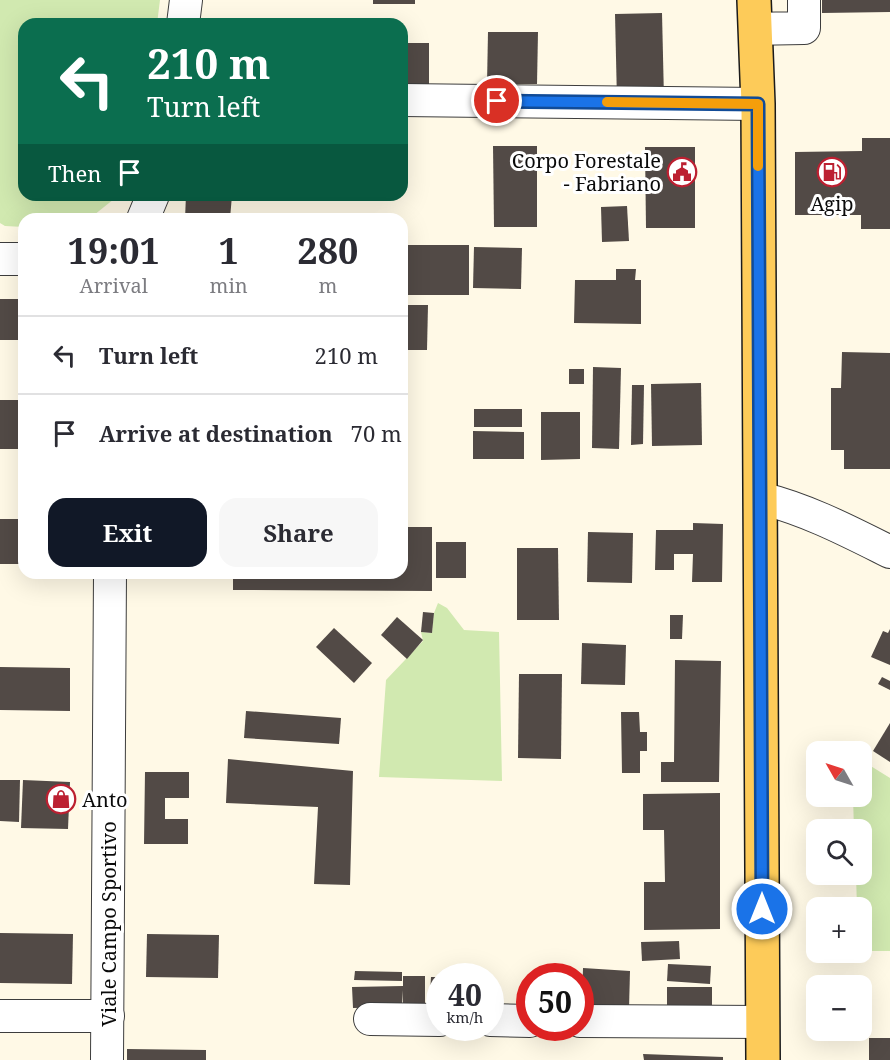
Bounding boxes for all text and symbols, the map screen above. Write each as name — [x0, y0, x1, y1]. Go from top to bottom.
text: 210 m — [147, 34, 271, 91]
icon: left — [48, 42, 126, 120]
pin — [471, 75, 522, 126]
icon: arrive — [480, 84, 513, 117]
text: Turn left — [147, 88, 260, 125]
place label: Corpo Forestale - Fabriano — [512, 147, 661, 197]
icon: arrive — [113, 156, 146, 189]
public building icon: Corpo Forestale - Fabriano — [666, 156, 698, 188]
fuel station icon: Agip — [816, 156, 848, 188]
text: Then — [48, 158, 101, 188]
place label: Agip — [810, 190, 854, 217]
text: 19:01 — [68, 226, 160, 275]
text: 1 — [218, 226, 239, 275]
text: 280 — [297, 226, 358, 275]
text: Arrival — [80, 272, 148, 299]
text: min — [210, 272, 248, 299]
text: m — [318, 272, 337, 299]
icon: left — [48, 339, 81, 372]
text: Turn left — [99, 340, 198, 370]
text: 210 m — [315, 340, 378, 370]
icon: arrive — [48, 417, 81, 450]
text: Arrive at destination — [99, 418, 333, 448]
text: 70 m — [351, 418, 402, 448]
button: Exit — [48, 498, 207, 567]
button: Share — [219, 498, 378, 567]
north arrow — [806, 741, 872, 807]
map controls — [806, 741, 872, 1041]
shop icon: Anto — [45, 783, 77, 815]
place label: Anto — [82, 786, 128, 813]
button: search — [806, 819, 872, 885]
street label: Viale Campo Sportivo — [95, 821, 122, 1027]
position arrow — [730, 877, 794, 941]
button: + — [806, 897, 872, 963]
speed limit sign: 50 — [516, 963, 594, 1041]
text: 40 — [448, 974, 482, 1015]
button: − — [806, 975, 872, 1041]
text: km/h — [447, 1007, 483, 1027]

